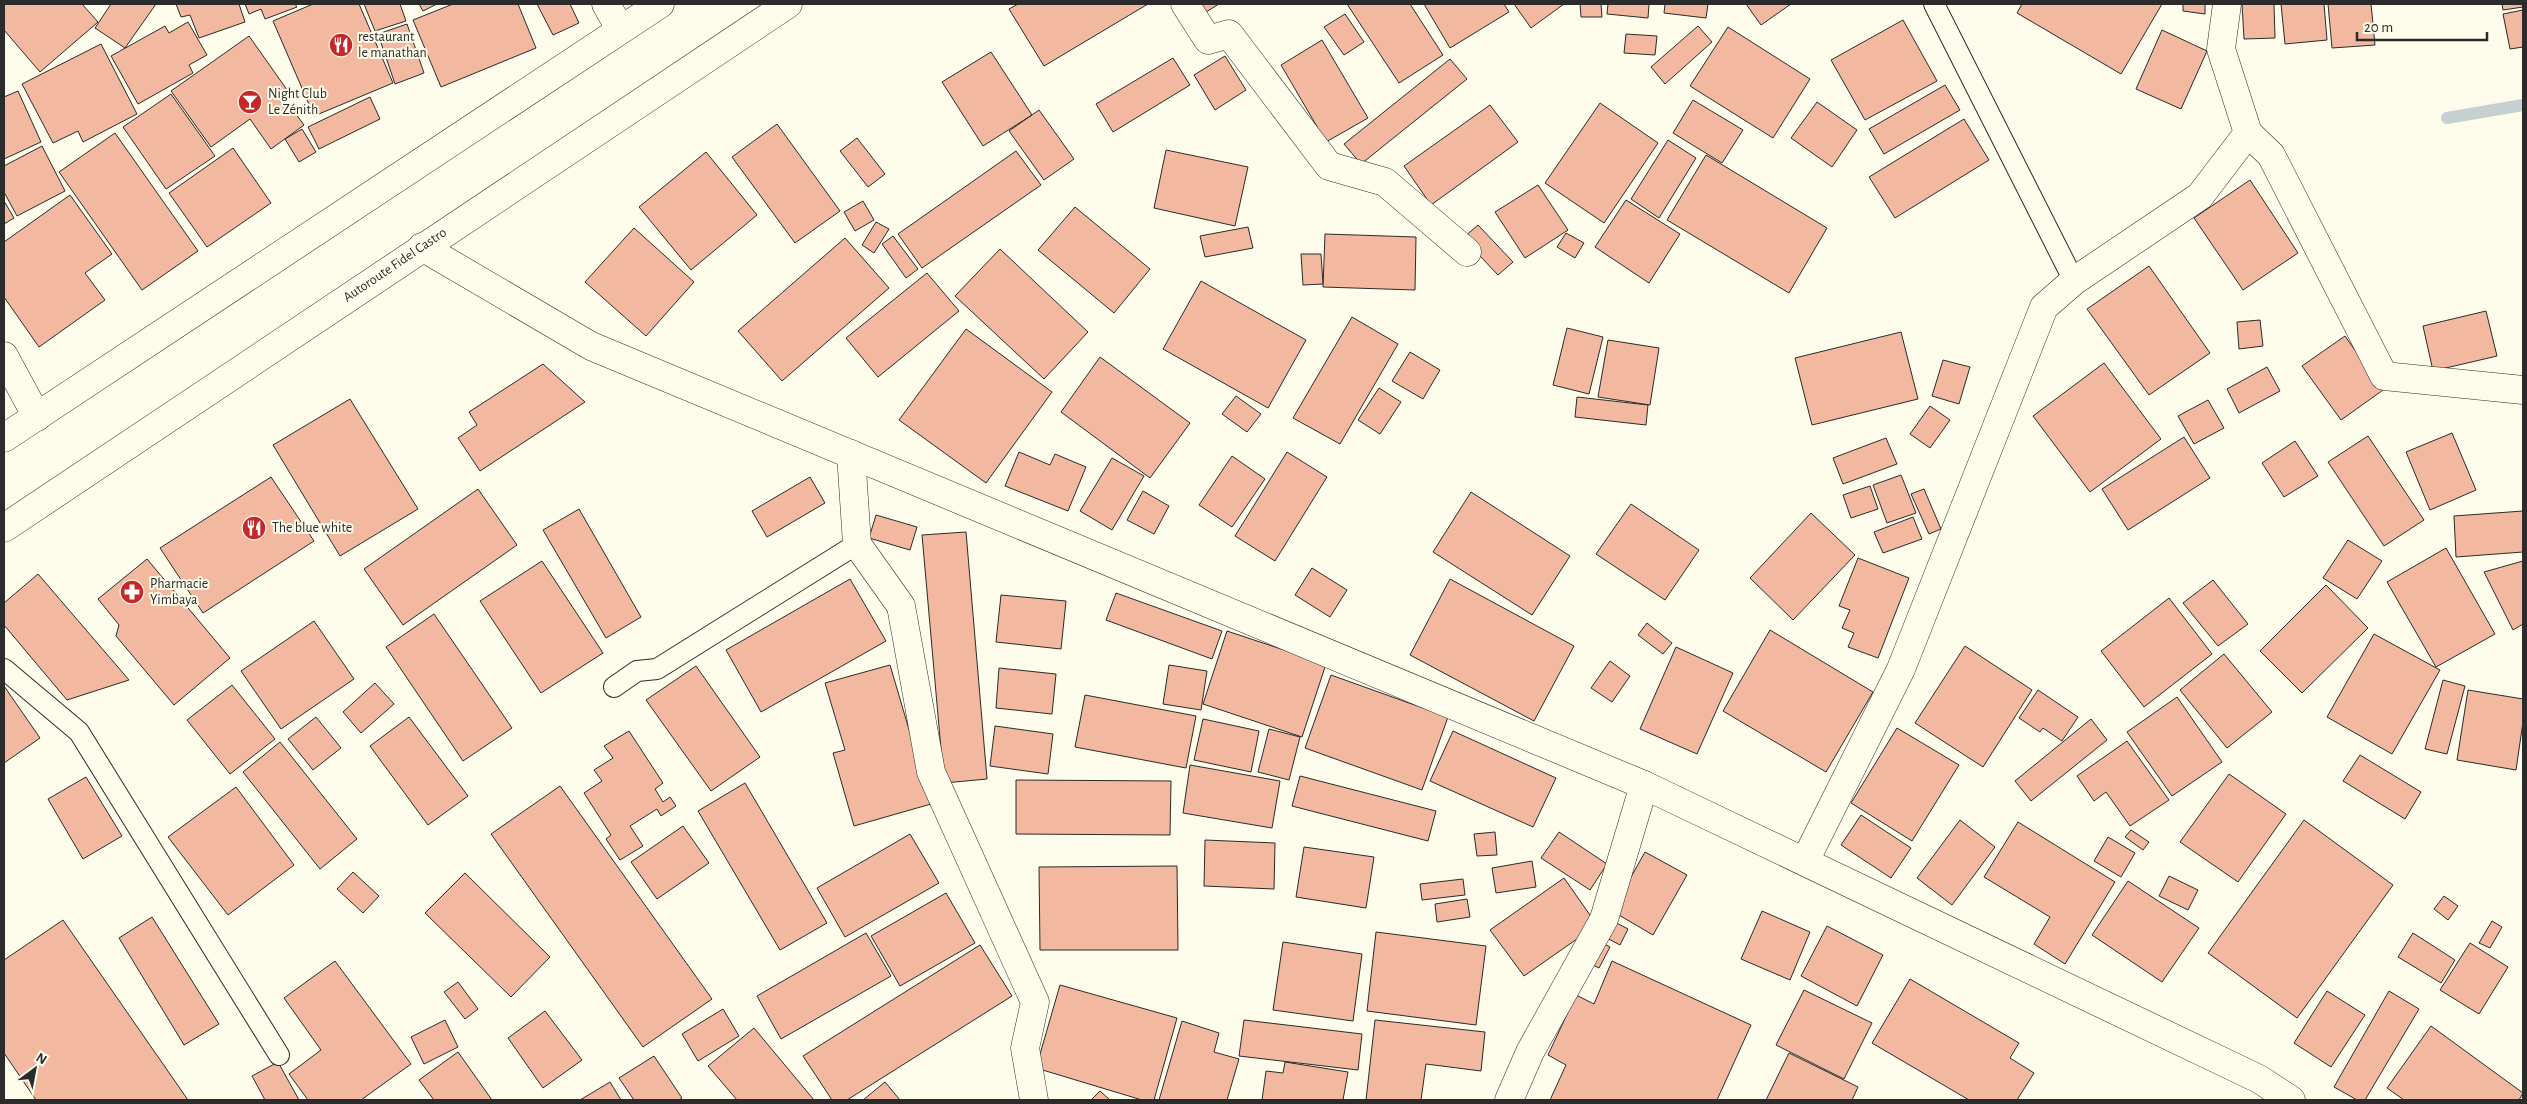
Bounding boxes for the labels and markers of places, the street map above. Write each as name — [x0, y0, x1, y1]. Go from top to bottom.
place label: restaurant le manathan — [358, 30, 427, 60]
restaurant icon: restaurant le manathan — [328, 32, 354, 58]
place label: Night Club Le Zénith — [268, 87, 327, 117]
bar icon: Night Club Le Zénith — [237, 89, 263, 115]
restaurant icon: The blue white — [241, 515, 267, 541]
place label: The blue white — [272, 521, 352, 535]
place label: Pharmacie Yimbaya — [150, 577, 208, 607]
pharmacy icon: Pharmacie Yimbaya — [119, 579, 145, 605]

